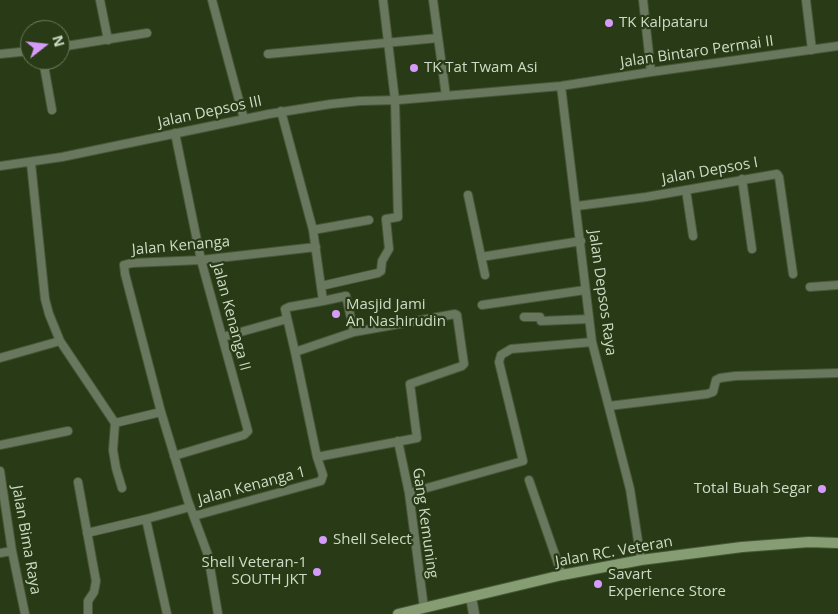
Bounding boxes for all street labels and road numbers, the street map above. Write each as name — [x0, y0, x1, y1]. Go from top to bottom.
street label: Jalan Bintaro Permai II — [619, 32, 775, 72]
street label: Jalan Depsos III — [156, 92, 264, 132]
street label: Jalan Depsos I — [660, 154, 760, 188]
street label: Jalan Depsos Raya — [584, 229, 620, 357]
street label: Jalan Kenanga — [131, 233, 231, 259]
street label: Jalan Kenanga II — [208, 261, 254, 373]
street label: Jalan Kenanga 1 — [196, 463, 308, 509]
street label: Gang Kemuning — [408, 467, 442, 579]
street label: Jalan Bima Raya — [8, 484, 44, 596]
street label: Jalan RC. Veteran — [554, 533, 674, 571]

